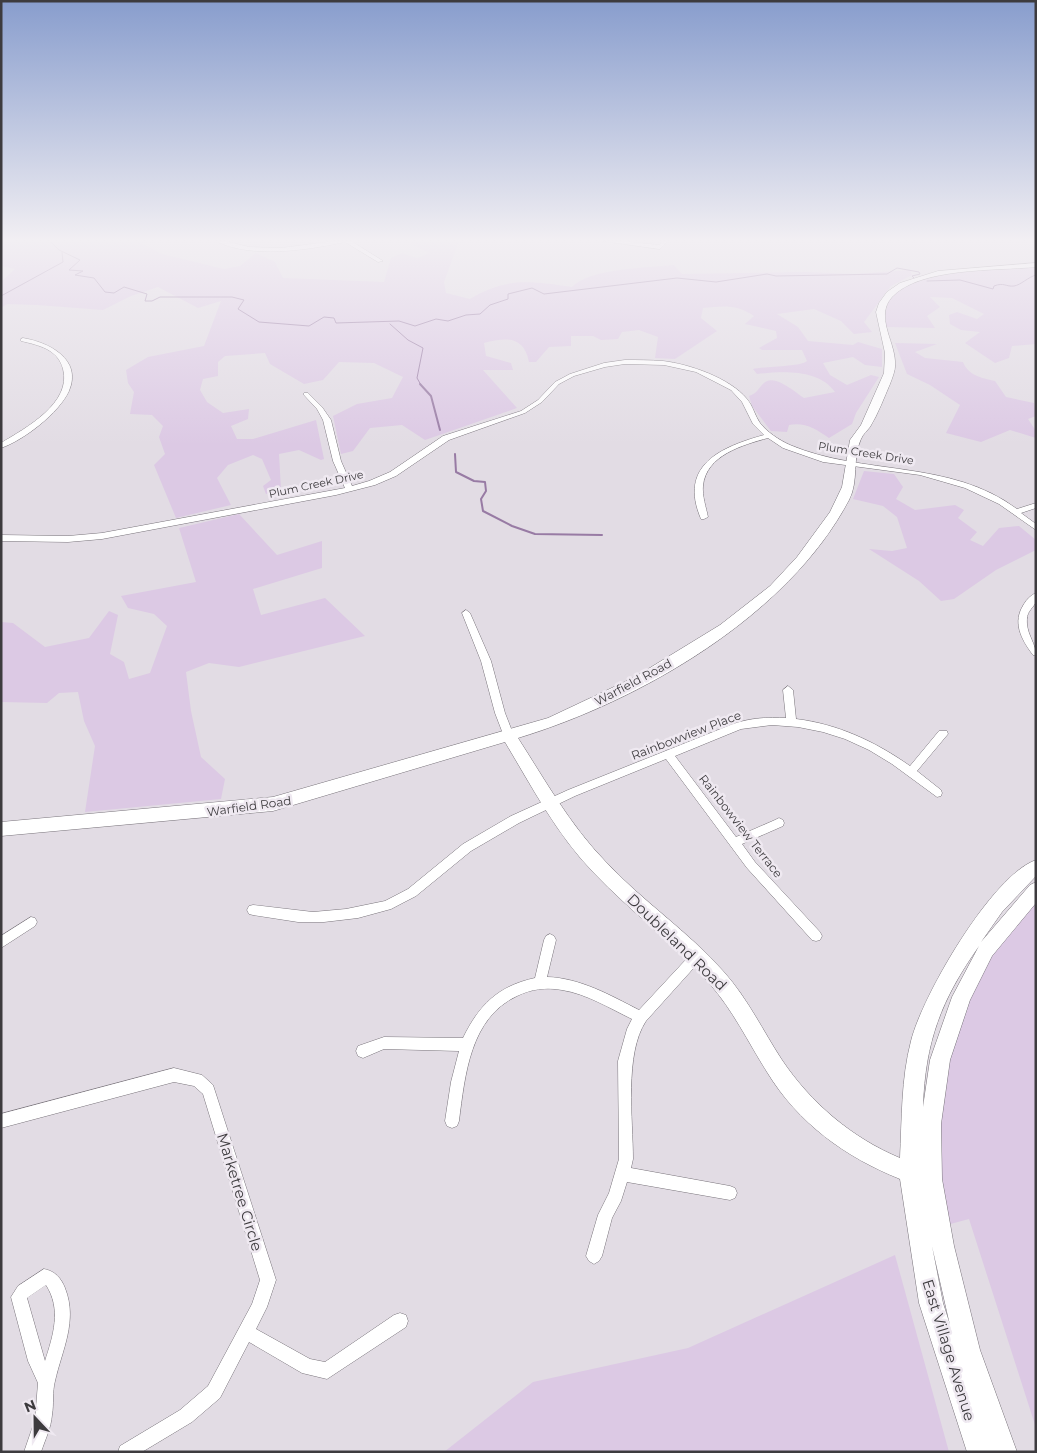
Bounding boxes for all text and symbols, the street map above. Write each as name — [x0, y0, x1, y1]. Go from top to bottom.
street label: Plum Creek Drive — [817, 439, 915, 468]
street label: Plum Creek Drive — [267, 467, 365, 501]
street label: Warfield Road — [592, 655, 674, 709]
street label: Rainbowview Place — [629, 707, 743, 763]
street label: Rainbowview Terrace — [696, 771, 786, 881]
street label: Warfield Road — [206, 793, 292, 819]
street label: Doubleland Road — [623, 889, 731, 995]
street label: Marketree Circle — [213, 1131, 267, 1253]
street label: East Village Avenue — [918, 1277, 980, 1423]
north arrow — [10, 1393, 60, 1443]
text: N — [22, 1395, 39, 1416]

